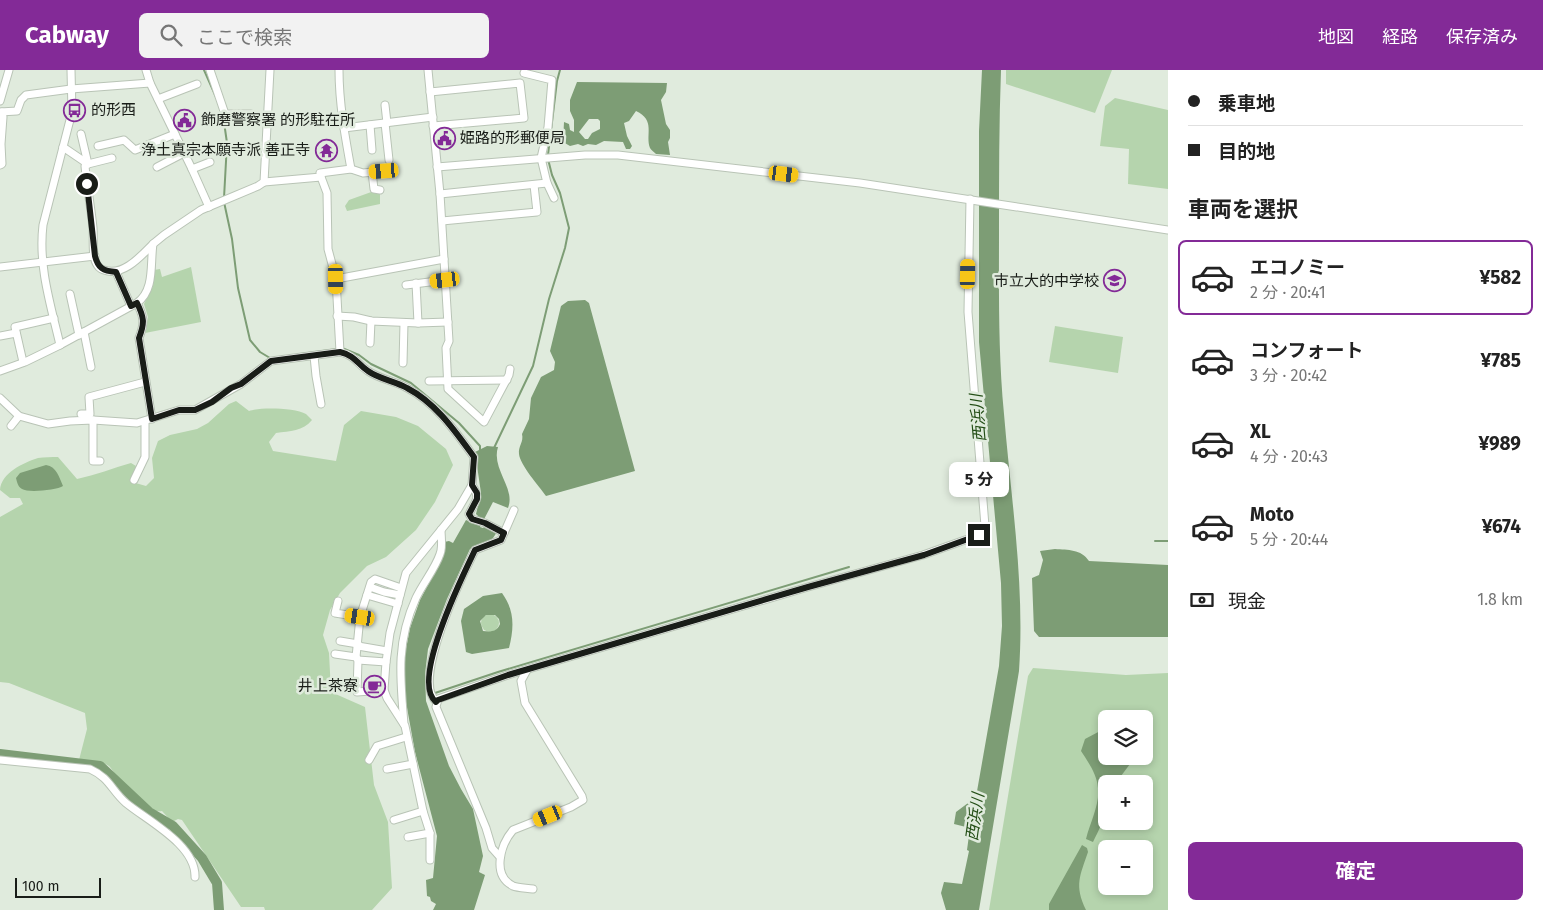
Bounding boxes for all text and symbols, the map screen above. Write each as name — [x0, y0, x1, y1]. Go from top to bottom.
search box — [139, 13, 489, 58]
text: Cabway — [25, 21, 109, 49]
icon: search — [157, 21, 185, 49]
text: ここで検索 — [197, 26, 292, 49]
text: 地図 — [1318, 26, 1354, 48]
text: 経路 — [1382, 26, 1418, 48]
text: 保存済み — [1446, 26, 1518, 48]
text: 乗車地 — [1218, 92, 1275, 115]
bus stop icon: 的形西 — [63, 98, 87, 122]
place label: 的形西 — [91, 101, 136, 119]
public building icon: 飾磨警察署 的形駐在所 — [173, 108, 197, 132]
place label: 飾磨警察署 的形駐在所 — [201, 111, 355, 129]
public building icon: 姫路的形郵便局 — [432, 126, 456, 150]
place label: 姫路的形郵便局 — [460, 129, 565, 147]
temple icon: 浄土真宗本願寺派 善正寺 — [314, 138, 338, 162]
text: 目的地 — [1218, 140, 1275, 163]
place label: 浄土真宗本願寺派 善正寺 — [141, 141, 310, 159]
car — [368, 162, 399, 180]
car — [768, 165, 799, 183]
route start — [76, 173, 98, 195]
text: 車両を選択 — [1188, 196, 1298, 223]
icon: car — [1190, 255, 1235, 300]
text: エコノミー — [1250, 256, 1345, 279]
car — [960, 259, 975, 289]
car — [328, 264, 343, 294]
text: ¥582 — [1480, 266, 1521, 289]
school or university icon: 市立大的中学校 — [1103, 269, 1127, 293]
car — [429, 271, 460, 289]
place label: 市立大的中学校 — [994, 272, 1099, 290]
text: 2 分 · 20:41 — [1250, 283, 1326, 302]
icon: car — [1190, 338, 1235, 383]
text: コンフォート — [1250, 339, 1363, 362]
text: ¥785 — [1480, 349, 1521, 372]
text: 3 分 · 20:42 — [1250, 366, 1327, 385]
water label: 西浜川 — [966, 391, 990, 443]
text: XL — [1250, 420, 1271, 443]
icon: car — [1190, 421, 1235, 466]
text: ¥989 — [1478, 432, 1521, 455]
text: 4 分 · 20:43 — [1250, 447, 1328, 466]
callout: 5 分 — [949, 462, 1009, 498]
text: 5 分 — [965, 470, 993, 489]
text: Moto — [1250, 503, 1294, 526]
icon: car — [1190, 504, 1235, 549]
text: ¥674 — [1482, 515, 1521, 538]
route end — [968, 524, 990, 546]
text: 5 分 · 20:44 — [1250, 530, 1328, 549]
icon: cash — [1188, 586, 1216, 614]
text: 現金 — [1228, 590, 1266, 613]
text: 1.8 km — [1477, 590, 1523, 609]
car — [344, 607, 375, 627]
cafe icon: 井上茶寮 — [362, 674, 386, 698]
place label: 井上茶寮 — [298, 677, 358, 695]
map controls — [1098, 710, 1153, 895]
button: layers — [1098, 710, 1153, 765]
button: + — [1098, 775, 1153, 830]
water label: 西浜川 — [962, 790, 988, 842]
car — [531, 803, 564, 829]
button: − — [1098, 840, 1153, 895]
button: 確定 — [1188, 842, 1523, 900]
scale bar — [15, 875, 101, 898]
text: 100 m — [22, 878, 59, 895]

